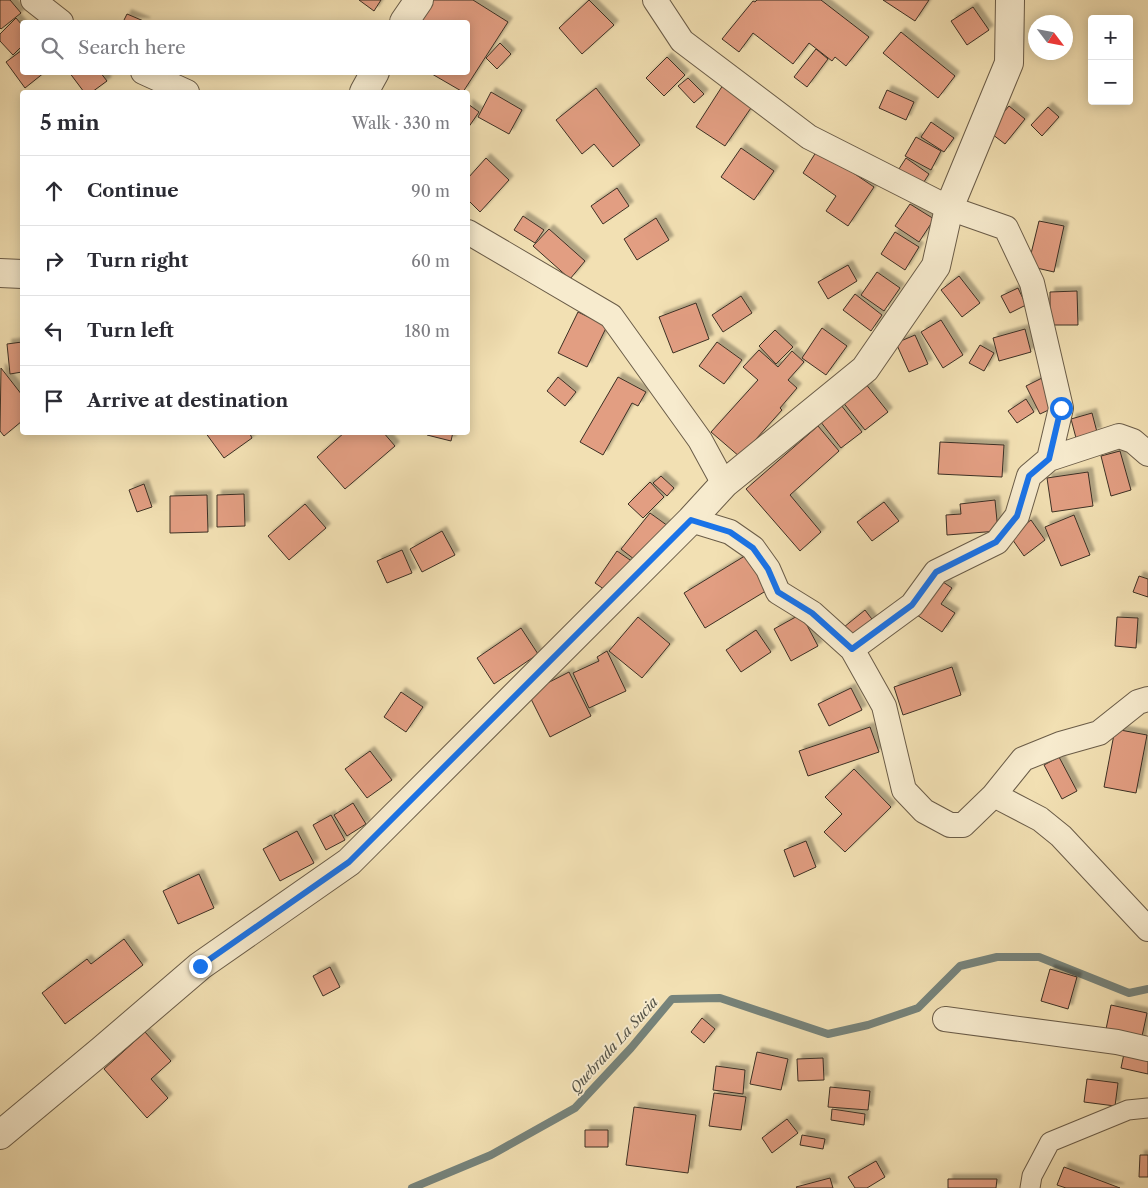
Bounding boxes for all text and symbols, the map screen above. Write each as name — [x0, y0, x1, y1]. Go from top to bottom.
north arrow — [1028, 15, 1073, 60]
map controls — [1088, 15, 1133, 105]
button: + — [1088, 15, 1133, 60]
search box — [20, 20, 470, 75]
icon: search — [38, 34, 66, 62]
text: Search here — [78, 36, 186, 59]
button: − — [1088, 60, 1133, 105]
text: 5 min — [40, 110, 100, 135]
text: Walk · 330 m — [352, 113, 450, 133]
icon: ahead — [40, 177, 68, 205]
text: Continue — [87, 179, 179, 202]
text: 90 m — [411, 181, 450, 201]
icon: right — [40, 247, 68, 275]
text: Turn right — [87, 249, 188, 272]
text: 60 m — [411, 251, 450, 271]
icon: left — [40, 317, 68, 345]
text: Turn left — [87, 319, 174, 342]
text: 180 m — [404, 321, 450, 341]
icon: arrive — [40, 387, 68, 415]
text: Arrive at destination — [87, 389, 288, 412]
route start — [1050, 397, 1073, 420]
route end — [189, 955, 212, 978]
water label: Quebrada La Sucia — [566, 993, 662, 1097]

